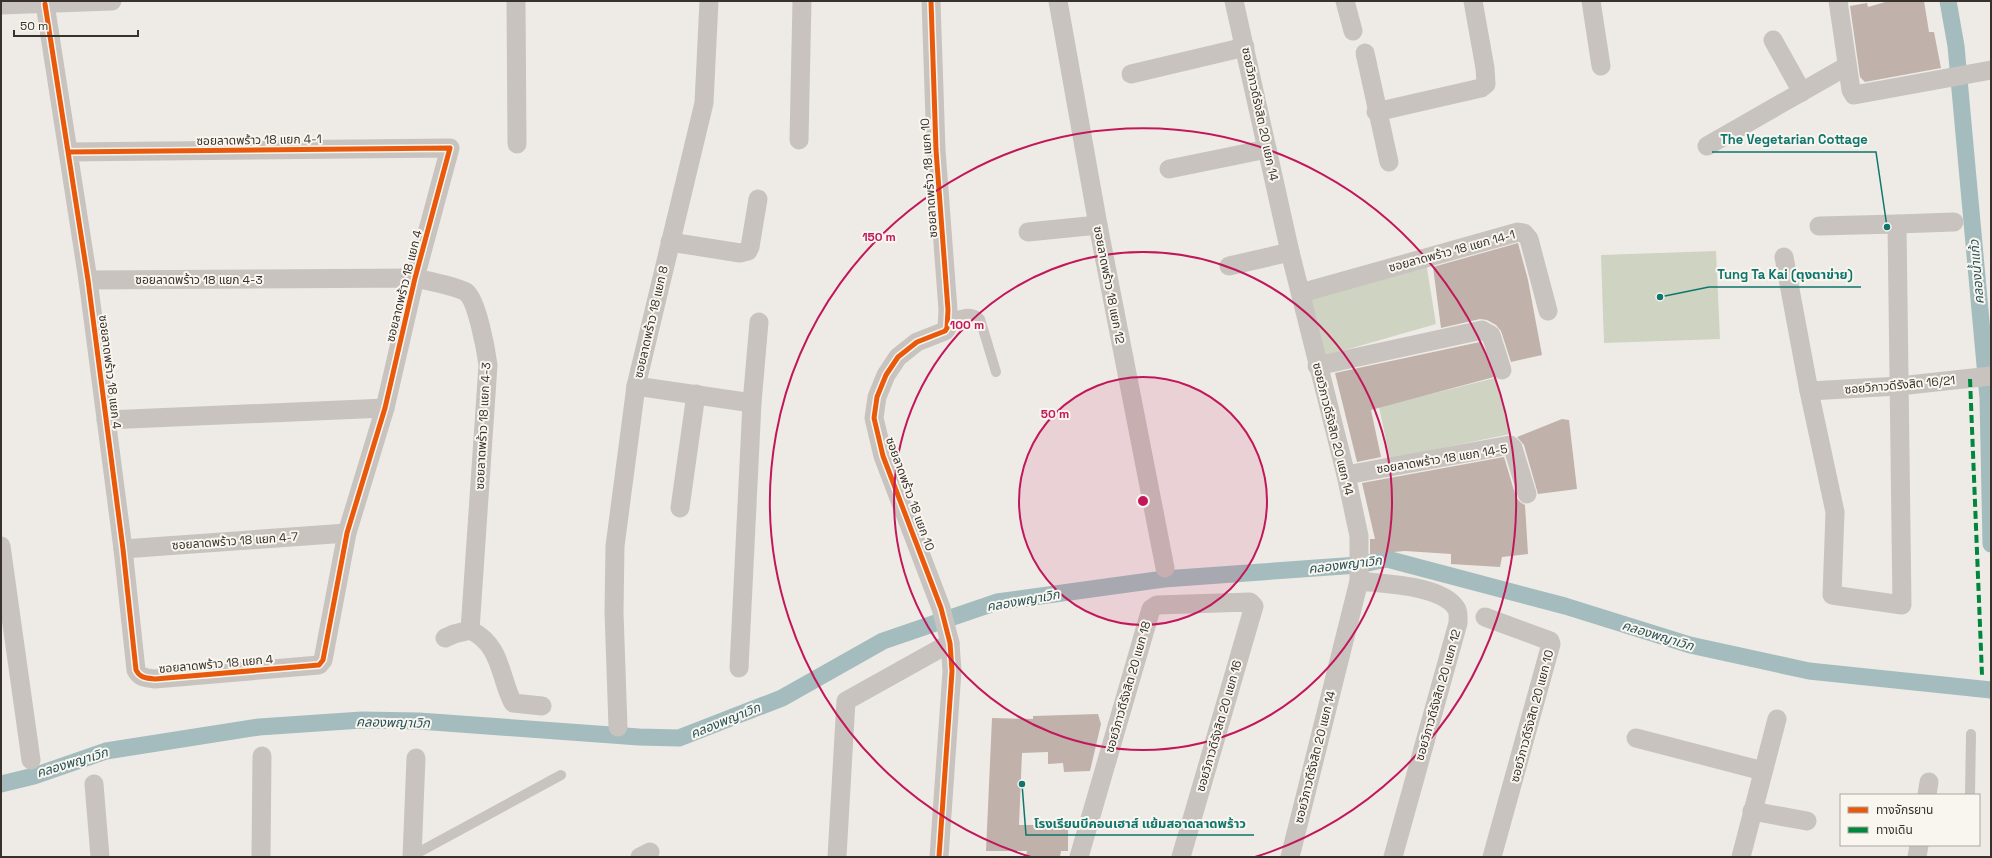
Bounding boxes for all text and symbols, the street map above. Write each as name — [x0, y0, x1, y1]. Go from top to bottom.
scale bar — [14, 12, 138, 38]
text: 50 m — [20, 18, 48, 34]
street label: ซอยวิภาวดีรังสิต 20 แยก 14 — [1238, 46, 1282, 183]
street label: ซอยลาดพร้าว 18 แยก 10 — [917, 118, 941, 238]
callout: The Vegetarian Cottage — [1712, 127, 1876, 152]
street label: ซอยลาดพร้าว 18 แยก 4-1 — [196, 131, 322, 149]
text: The Vegetarian Cottage — [1720, 131, 1868, 148]
street label: ซอยลาดพร้าว 18 แยก 12 — [1090, 225, 1128, 345]
street label: ซอยลาดพร้าว 18 แยก 14-1 — [1387, 226, 1517, 276]
street label: ซอยลาดพร้าว 18 แยก 4 — [382, 228, 426, 344]
text: 150 m — [862, 229, 896, 245]
water label: คลองน้ำแก้ว — [1964, 238, 1988, 305]
callout: Tung Ta Kai (ตุงตาข่าย) — [1709, 262, 1861, 287]
street label: ซอยลาดพร้าว 18 แยก 8 — [630, 264, 672, 380]
text: Tung Ta Kai (ตุงตาข่าย) — [1717, 266, 1853, 283]
street label: ซอยลาดพร้าว 18 แยก 4-3 — [135, 272, 263, 288]
street label: ซอยลาดพร้าว 18 แยก 4 — [95, 314, 125, 430]
text: 100 m — [950, 317, 984, 333]
street label: ซอยวิภาวดีรังสิต 20 แยก 14 — [1309, 361, 1357, 498]
street label: ซอยลาดพร้าว 18 แยก 4-3 — [472, 362, 494, 490]
street label: ซอยวิภาวดีรังสิต 16/21 — [1844, 372, 1956, 398]
text: 50 m — [1041, 406, 1069, 422]
street label: ซอยลาดพร้าว 18 แยก 10 — [882, 435, 938, 553]
street label: ซอยลาดพร้าว 18 แยก 14-5 — [1375, 441, 1509, 477]
centre of rings — [1136, 494, 1150, 508]
street label: ซอยลาดพร้าว 18 แยก 4-7 — [171, 529, 299, 553]
water label: คลองพญาเวิก — [1307, 551, 1384, 577]
water label: คลองพญาเวิก — [985, 585, 1062, 615]
water label: คลองพญาเวิก — [1620, 617, 1697, 655]
street label: ซอยวิภาวดีรังสิต 20 แยก 18 — [1102, 619, 1154, 755]
street label: ซอยวิภาวดีรังสิต 20 แยก 12 — [1412, 627, 1464, 763]
street label: ซอยวิภาวดีรังสิต 20 แยก 10 — [1507, 648, 1557, 784]
street label: ซอยลาดพร้าว 18 แยก 4 — [158, 651, 274, 677]
street label: ซอยวิภาวดีรังสิต 20 แยก 16 — [1193, 658, 1245, 794]
street label: ซอยวิภาวดีรังสิต 20 แยก 14 — [1291, 688, 1339, 825]
water label: คลองพญาเวิก — [688, 698, 764, 742]
water label: คลองพญาเวิก — [356, 713, 431, 732]
water label: คลองพญาเวิก — [34, 743, 111, 781]
legend — [1840, 794, 1980, 846]
text: ทางจักรยาน — [1876, 802, 1933, 818]
callout: โรงเรียนบีคอนเฮาส์ แย้มสอาดลาดพร้าว — [1026, 810, 1254, 835]
text: โรงเรียนบีคอนเฮาส์ แย้มสอาดลาดพร้าว — [1034, 815, 1246, 832]
text: ทางเดิน — [1876, 822, 1913, 838]

